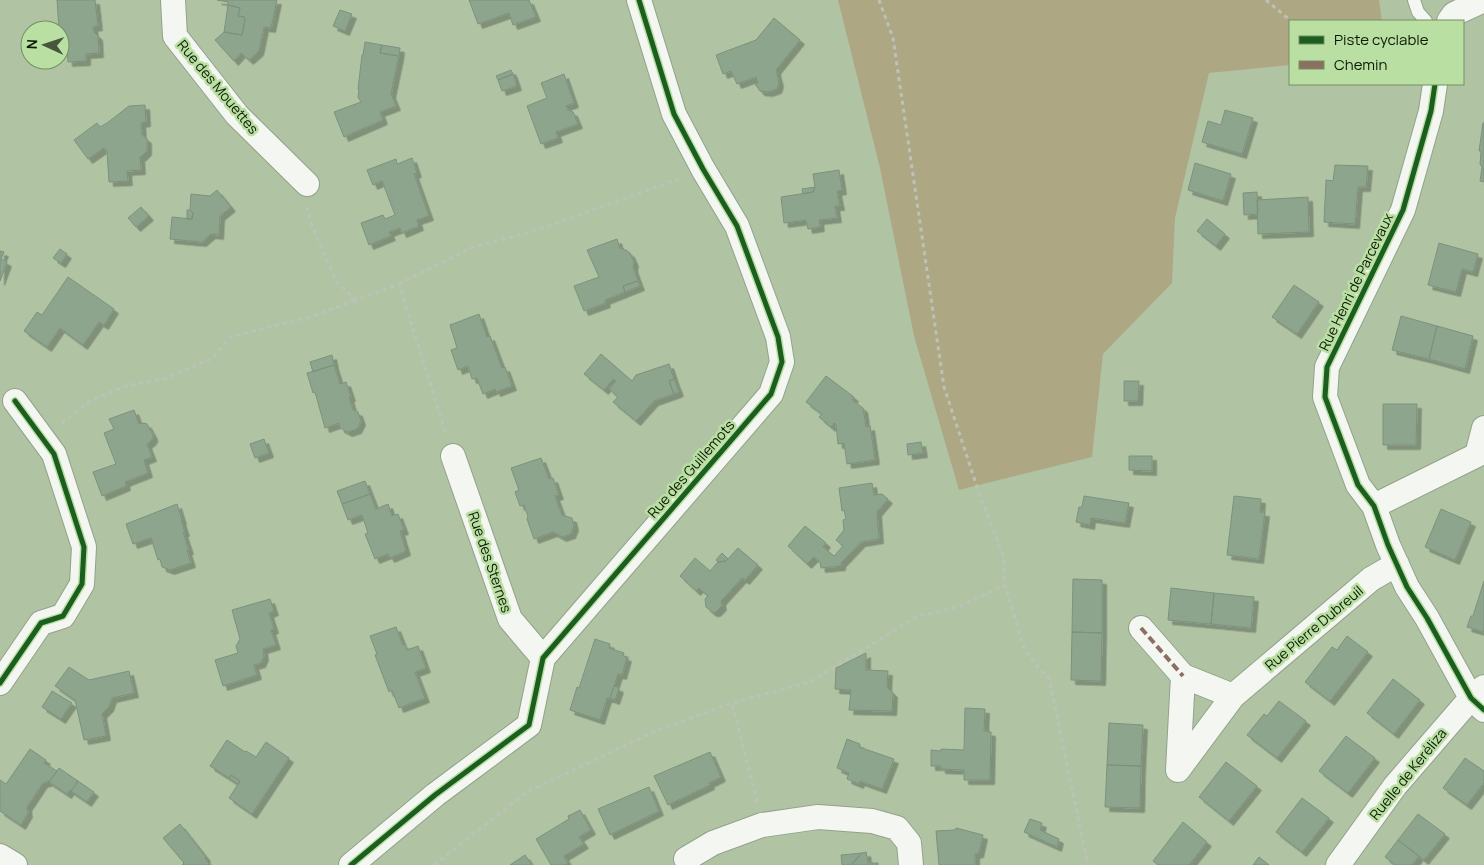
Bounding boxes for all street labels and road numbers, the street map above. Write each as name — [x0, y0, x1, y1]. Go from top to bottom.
street label: Rue des Mouettes — [173, 36, 263, 138]
street label: Rue Henri de Parcevaux — [1314, 209, 1397, 354]
street label: Rue des Guillemots — [643, 416, 738, 522]
street label: Rue des Sternes — [464, 509, 517, 615]
street label: Rue Pierre Dubreuil — [1260, 581, 1367, 674]
street label: Ruelle de Keréliza — [1365, 724, 1450, 823]

